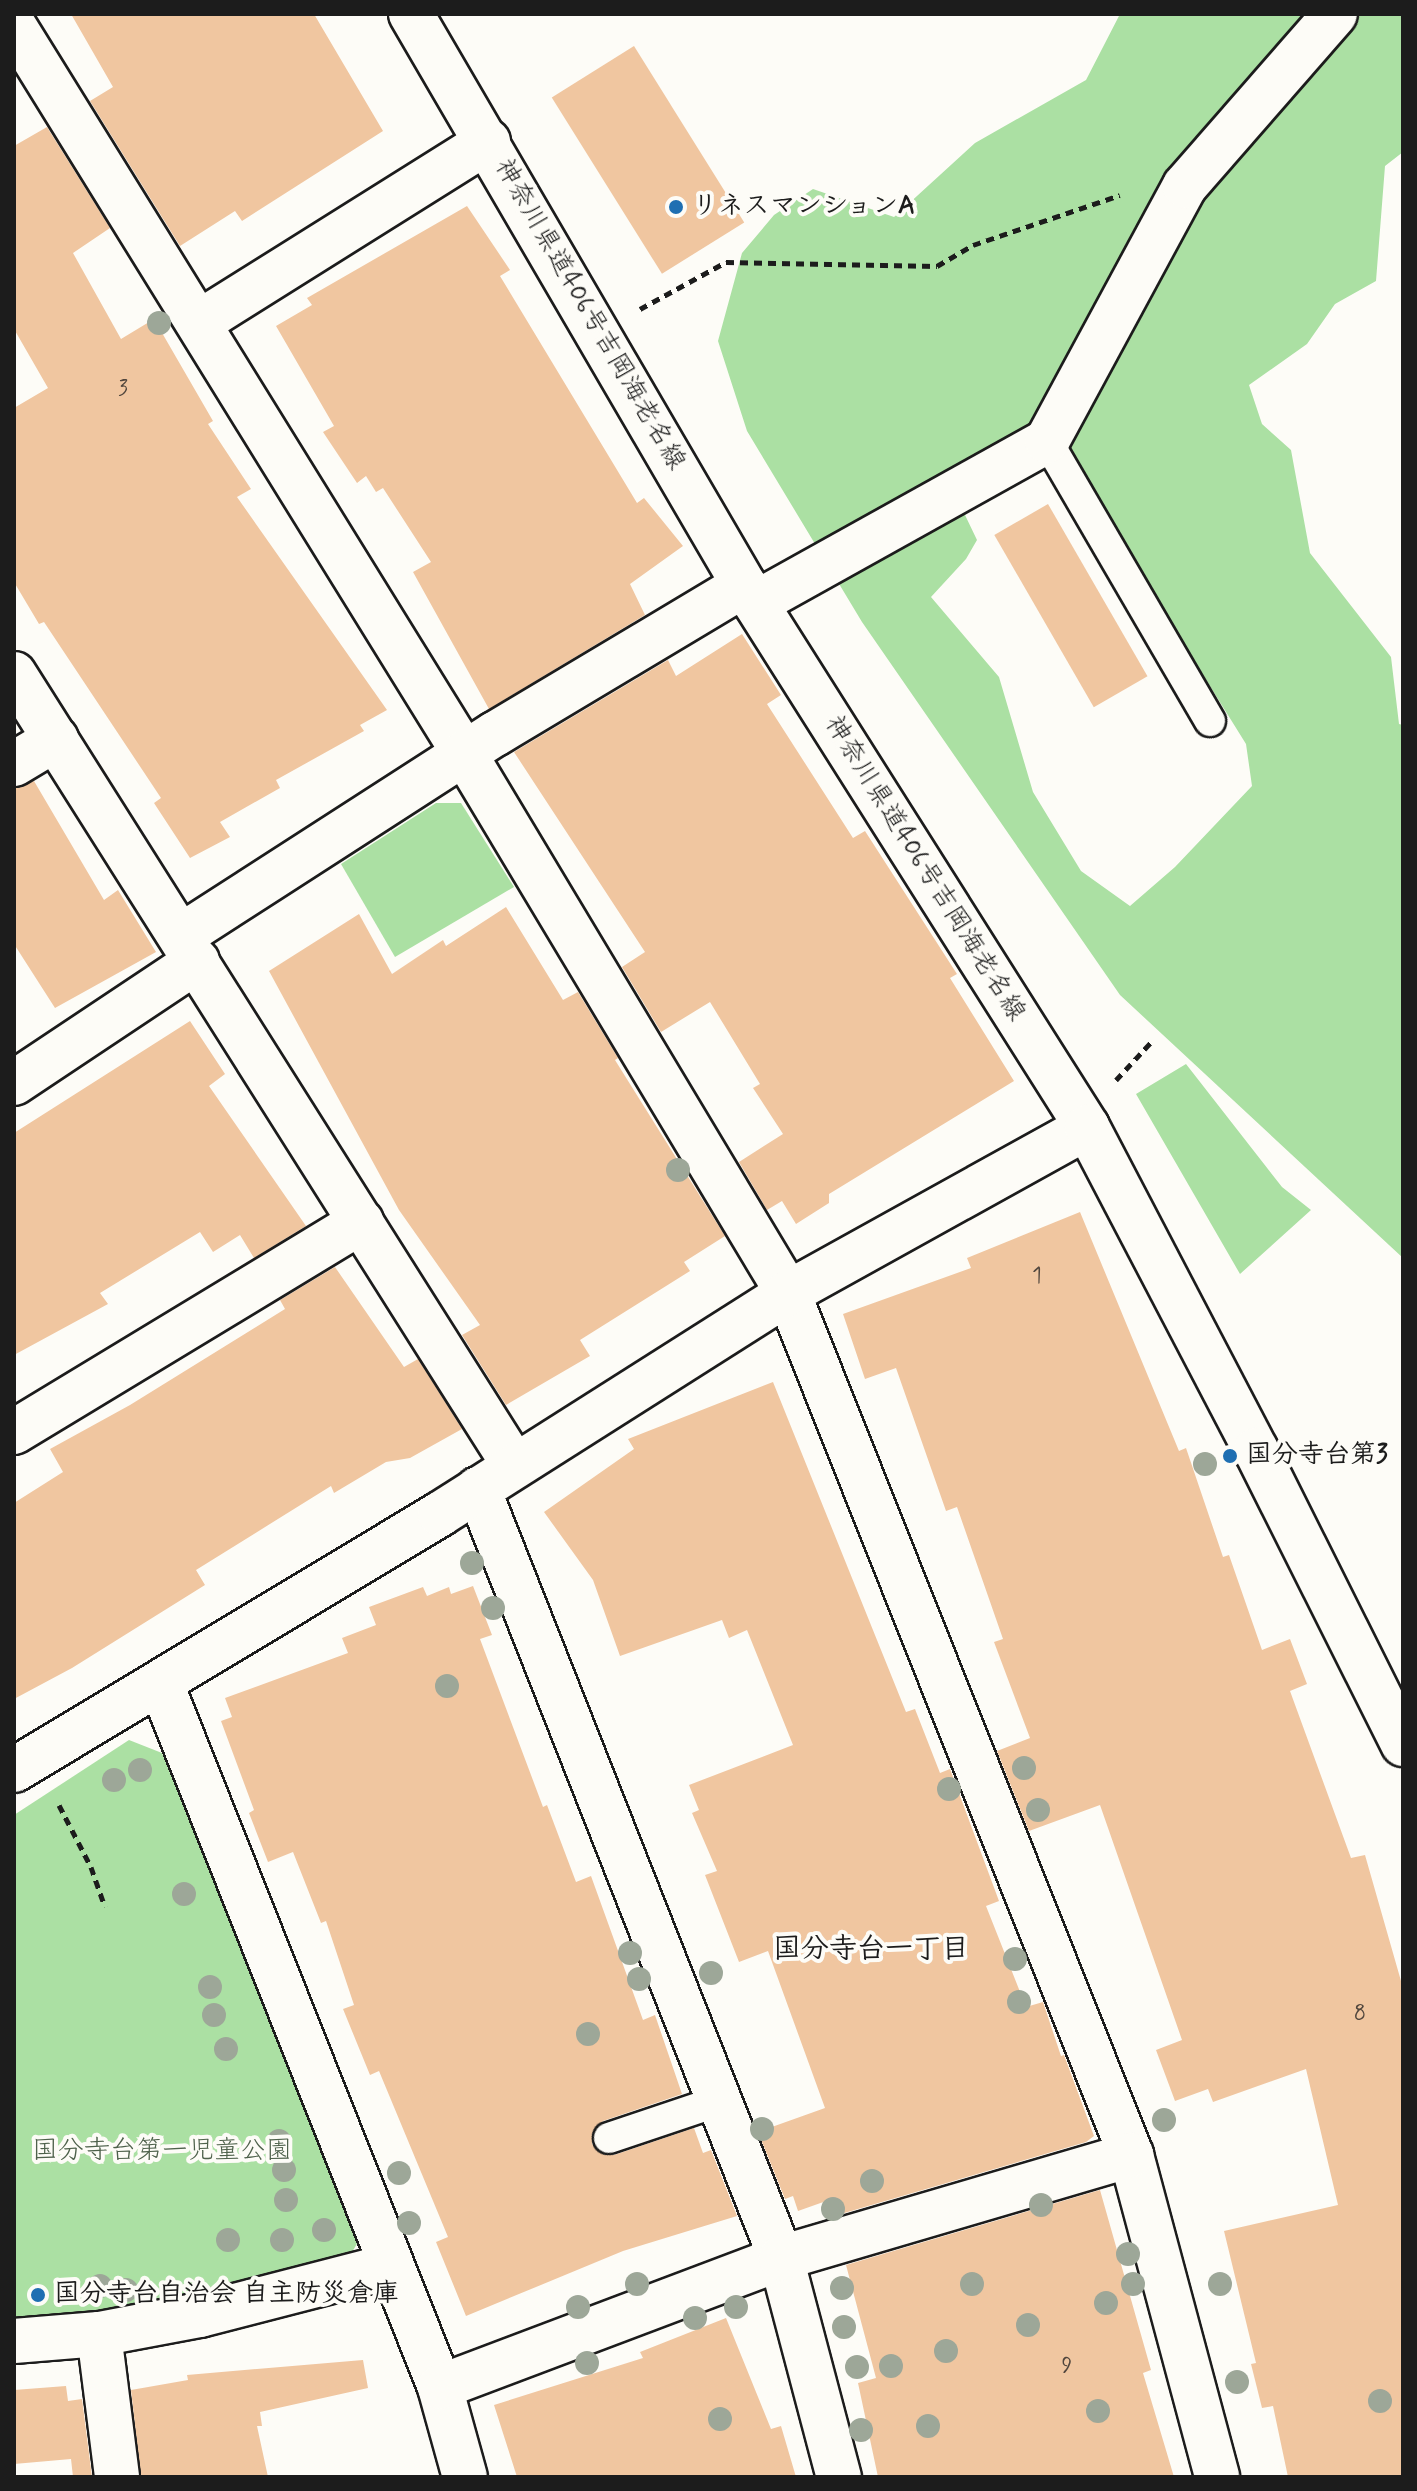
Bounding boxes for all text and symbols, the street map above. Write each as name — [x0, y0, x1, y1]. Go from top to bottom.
street label: 神奈川県道406号吉岡海老名線 — [487, 154, 691, 476]
place label: リネスマンションA — [692, 191, 917, 223]
marker: リネスマンションA — [667, 198, 685, 216]
house number: 3 — [118, 377, 128, 403]
street label: 神奈川県道406号吉岡海老名線 — [817, 711, 1031, 1027]
house number: 1 — [1032, 1264, 1042, 1290]
place label: 国分寺台第3 — [1246, 1440, 1388, 1472]
marker: 国分寺台第3 — [1221, 1447, 1239, 1465]
district label: 国分寺台一丁目 — [773, 1933, 969, 1967]
house number: 8 — [1354, 2002, 1366, 2028]
park label: 国分寺台第一児童公園 — [32, 2136, 292, 2168]
place label: 国分寺台自治会 自主防災倉庫 — [54, 2279, 399, 2311]
marker: 国分寺台自治会 自主防災倉庫 — [29, 2286, 47, 2304]
house number: 9 — [1062, 2354, 1072, 2380]

